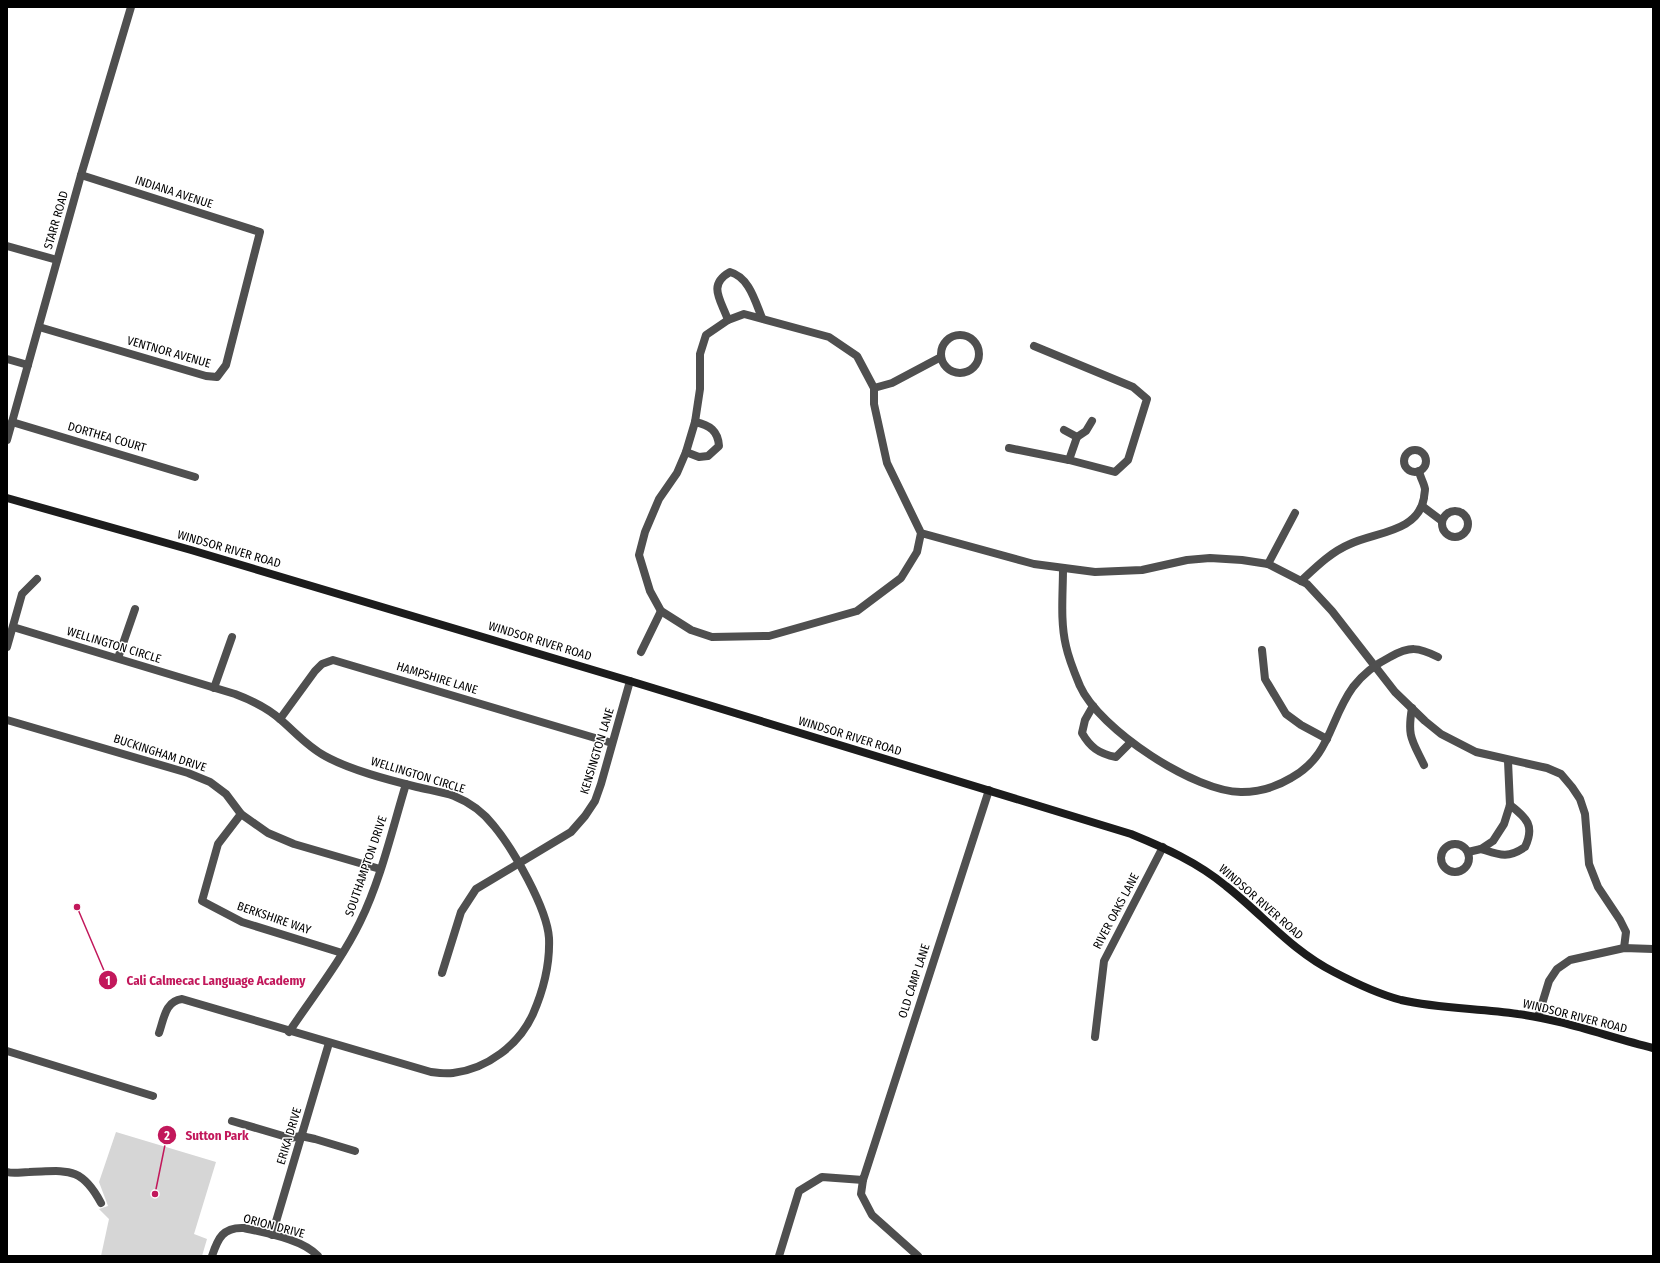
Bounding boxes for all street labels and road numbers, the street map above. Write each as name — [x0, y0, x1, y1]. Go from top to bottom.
street label: INDIANA AVENUE — [133, 173, 215, 211]
street label: STARR ROAD — [41, 189, 71, 251]
street label: VENTNOR AVENUE — [125, 333, 213, 371]
street label: DORTHEA COURT — [66, 419, 148, 455]
street label: WINDSOR RIVER ROAD — [176, 528, 282, 571]
street label: WINDSOR RIVER ROAD — [487, 619, 593, 663]
street label: WELLINGTON CIRCLE — [65, 624, 163, 666]
street label: HAMPSHIRE LANE — [395, 659, 480, 697]
street label: KENSINGTON LANE — [577, 706, 617, 796]
street label: WINDSOR RIVER ROAD — [797, 714, 903, 758]
street label: BUCKINGHAM DRIVE — [112, 731, 208, 775]
street label: WELLINGTON CIRCLE — [369, 754, 467, 796]
street label: SOUTHAMPTON DRIVE — [342, 814, 390, 918]
street label: WINDSOR RIVER ROAD — [1216, 862, 1306, 942]
street label: RIVER OAKS LANE — [1090, 870, 1142, 951]
street label: BERKSHIRE WAY — [235, 899, 313, 937]
street label: OLD CAMP LANE — [895, 942, 933, 1020]
street label: WINDSOR RIVER ROAD — [1521, 996, 1629, 1036]
street label: ERIKA DRIVE — [274, 1105, 304, 1166]
street label: ORION DRIVE — [242, 1211, 307, 1241]

